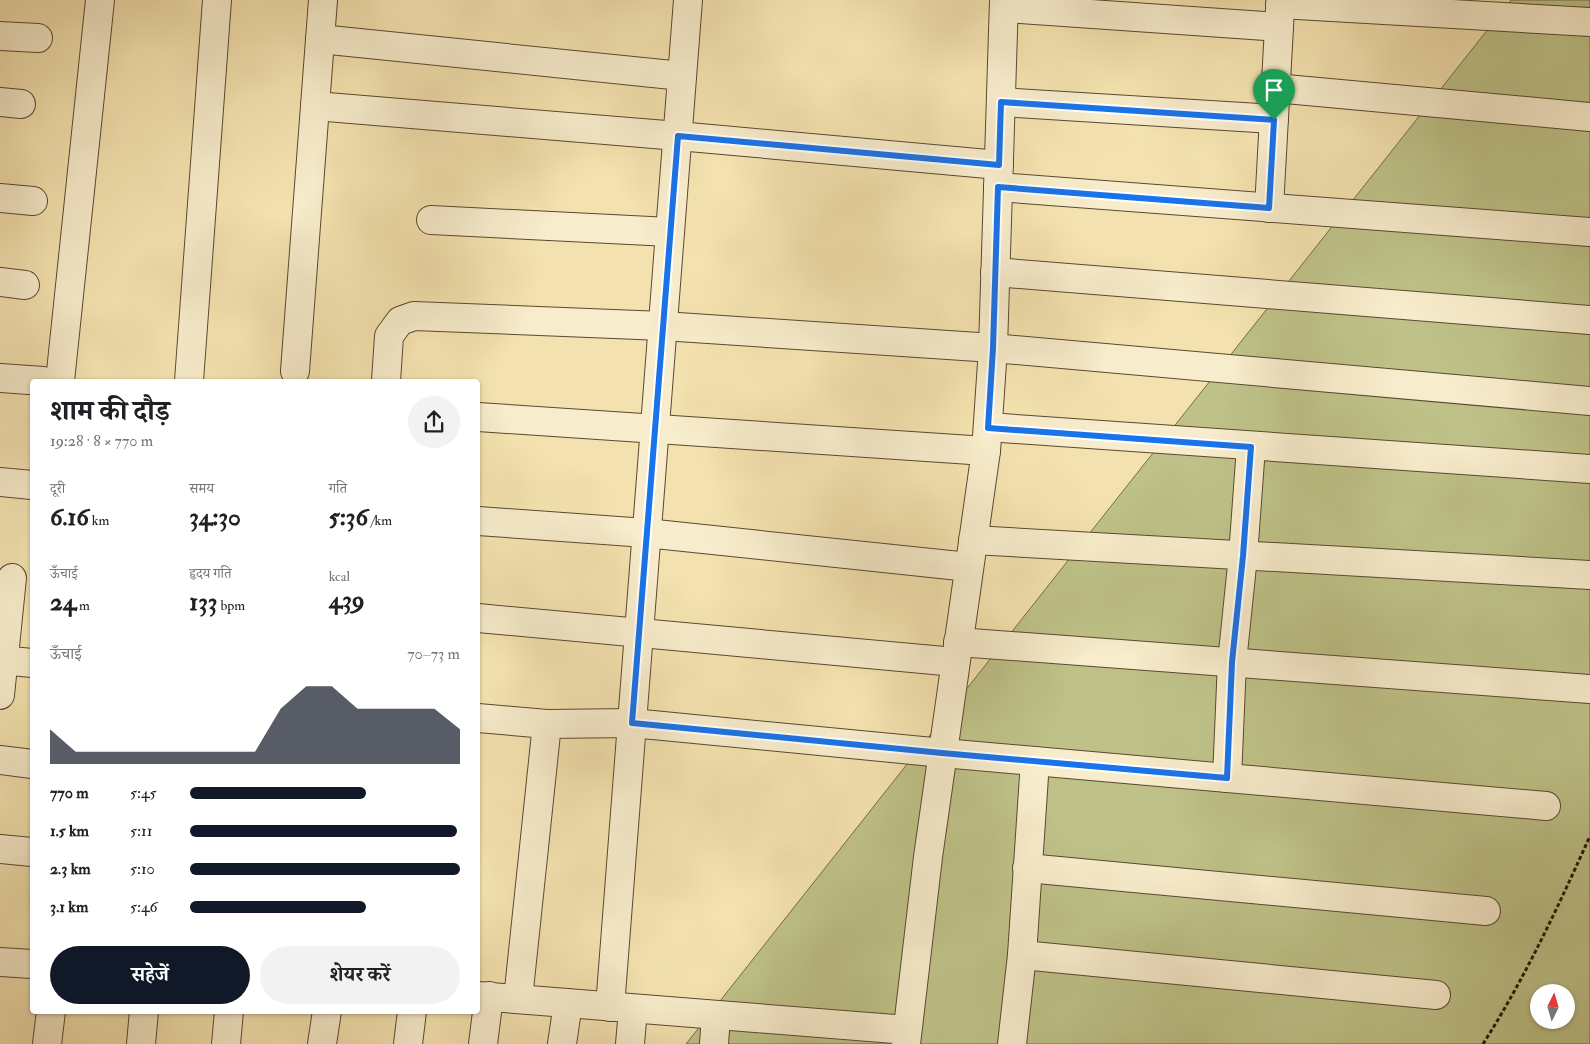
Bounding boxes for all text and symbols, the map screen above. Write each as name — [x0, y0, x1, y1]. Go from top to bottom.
pin — [1253, 69, 1295, 120]
icon: arrive — [1260, 76, 1288, 104]
text: शाम की दौड़ — [50, 394, 170, 429]
button: share — [408, 396, 460, 448]
text: 19:28 · 8 × 770 m — [50, 431, 153, 451]
text: दूरी — [50, 480, 65, 497]
text: समय — [189, 480, 214, 497]
text: गति — [329, 480, 347, 497]
text: 6.16 — [50, 502, 89, 533]
text: 34:30 — [189, 502, 241, 533]
text: 5:36 — [329, 502, 368, 533]
text: km — [89, 512, 109, 529]
text: /km — [368, 512, 392, 529]
text: ऊँचाई — [50, 565, 78, 582]
text: हृदय गति — [189, 565, 232, 582]
text: kcal — [329, 568, 350, 585]
text: 439 — [329, 585, 365, 616]
text: 24 — [50, 587, 76, 618]
text: 133 — [189, 587, 217, 618]
text: m — [76, 597, 90, 614]
text: bpm — [217, 597, 245, 614]
text: ऊँचाई — [50, 644, 82, 664]
text: 70–73 m — [407, 644, 460, 664]
text: 770 m — [50, 783, 89, 803]
text: 5:45 — [130, 783, 157, 803]
text: 1.5 km — [50, 821, 89, 841]
text: 5:11 — [130, 821, 152, 841]
text: 2.3 km — [50, 859, 91, 879]
text: 5:10 — [130, 859, 155, 879]
text: 3.1 km — [50, 897, 88, 917]
text: 5:46 — [130, 897, 158, 917]
button: सहेजें — [50, 946, 250, 1004]
button: शेयर करें — [260, 946, 460, 1004]
north arrow — [1530, 984, 1575, 1029]
map controls — [1530, 984, 1575, 1029]

